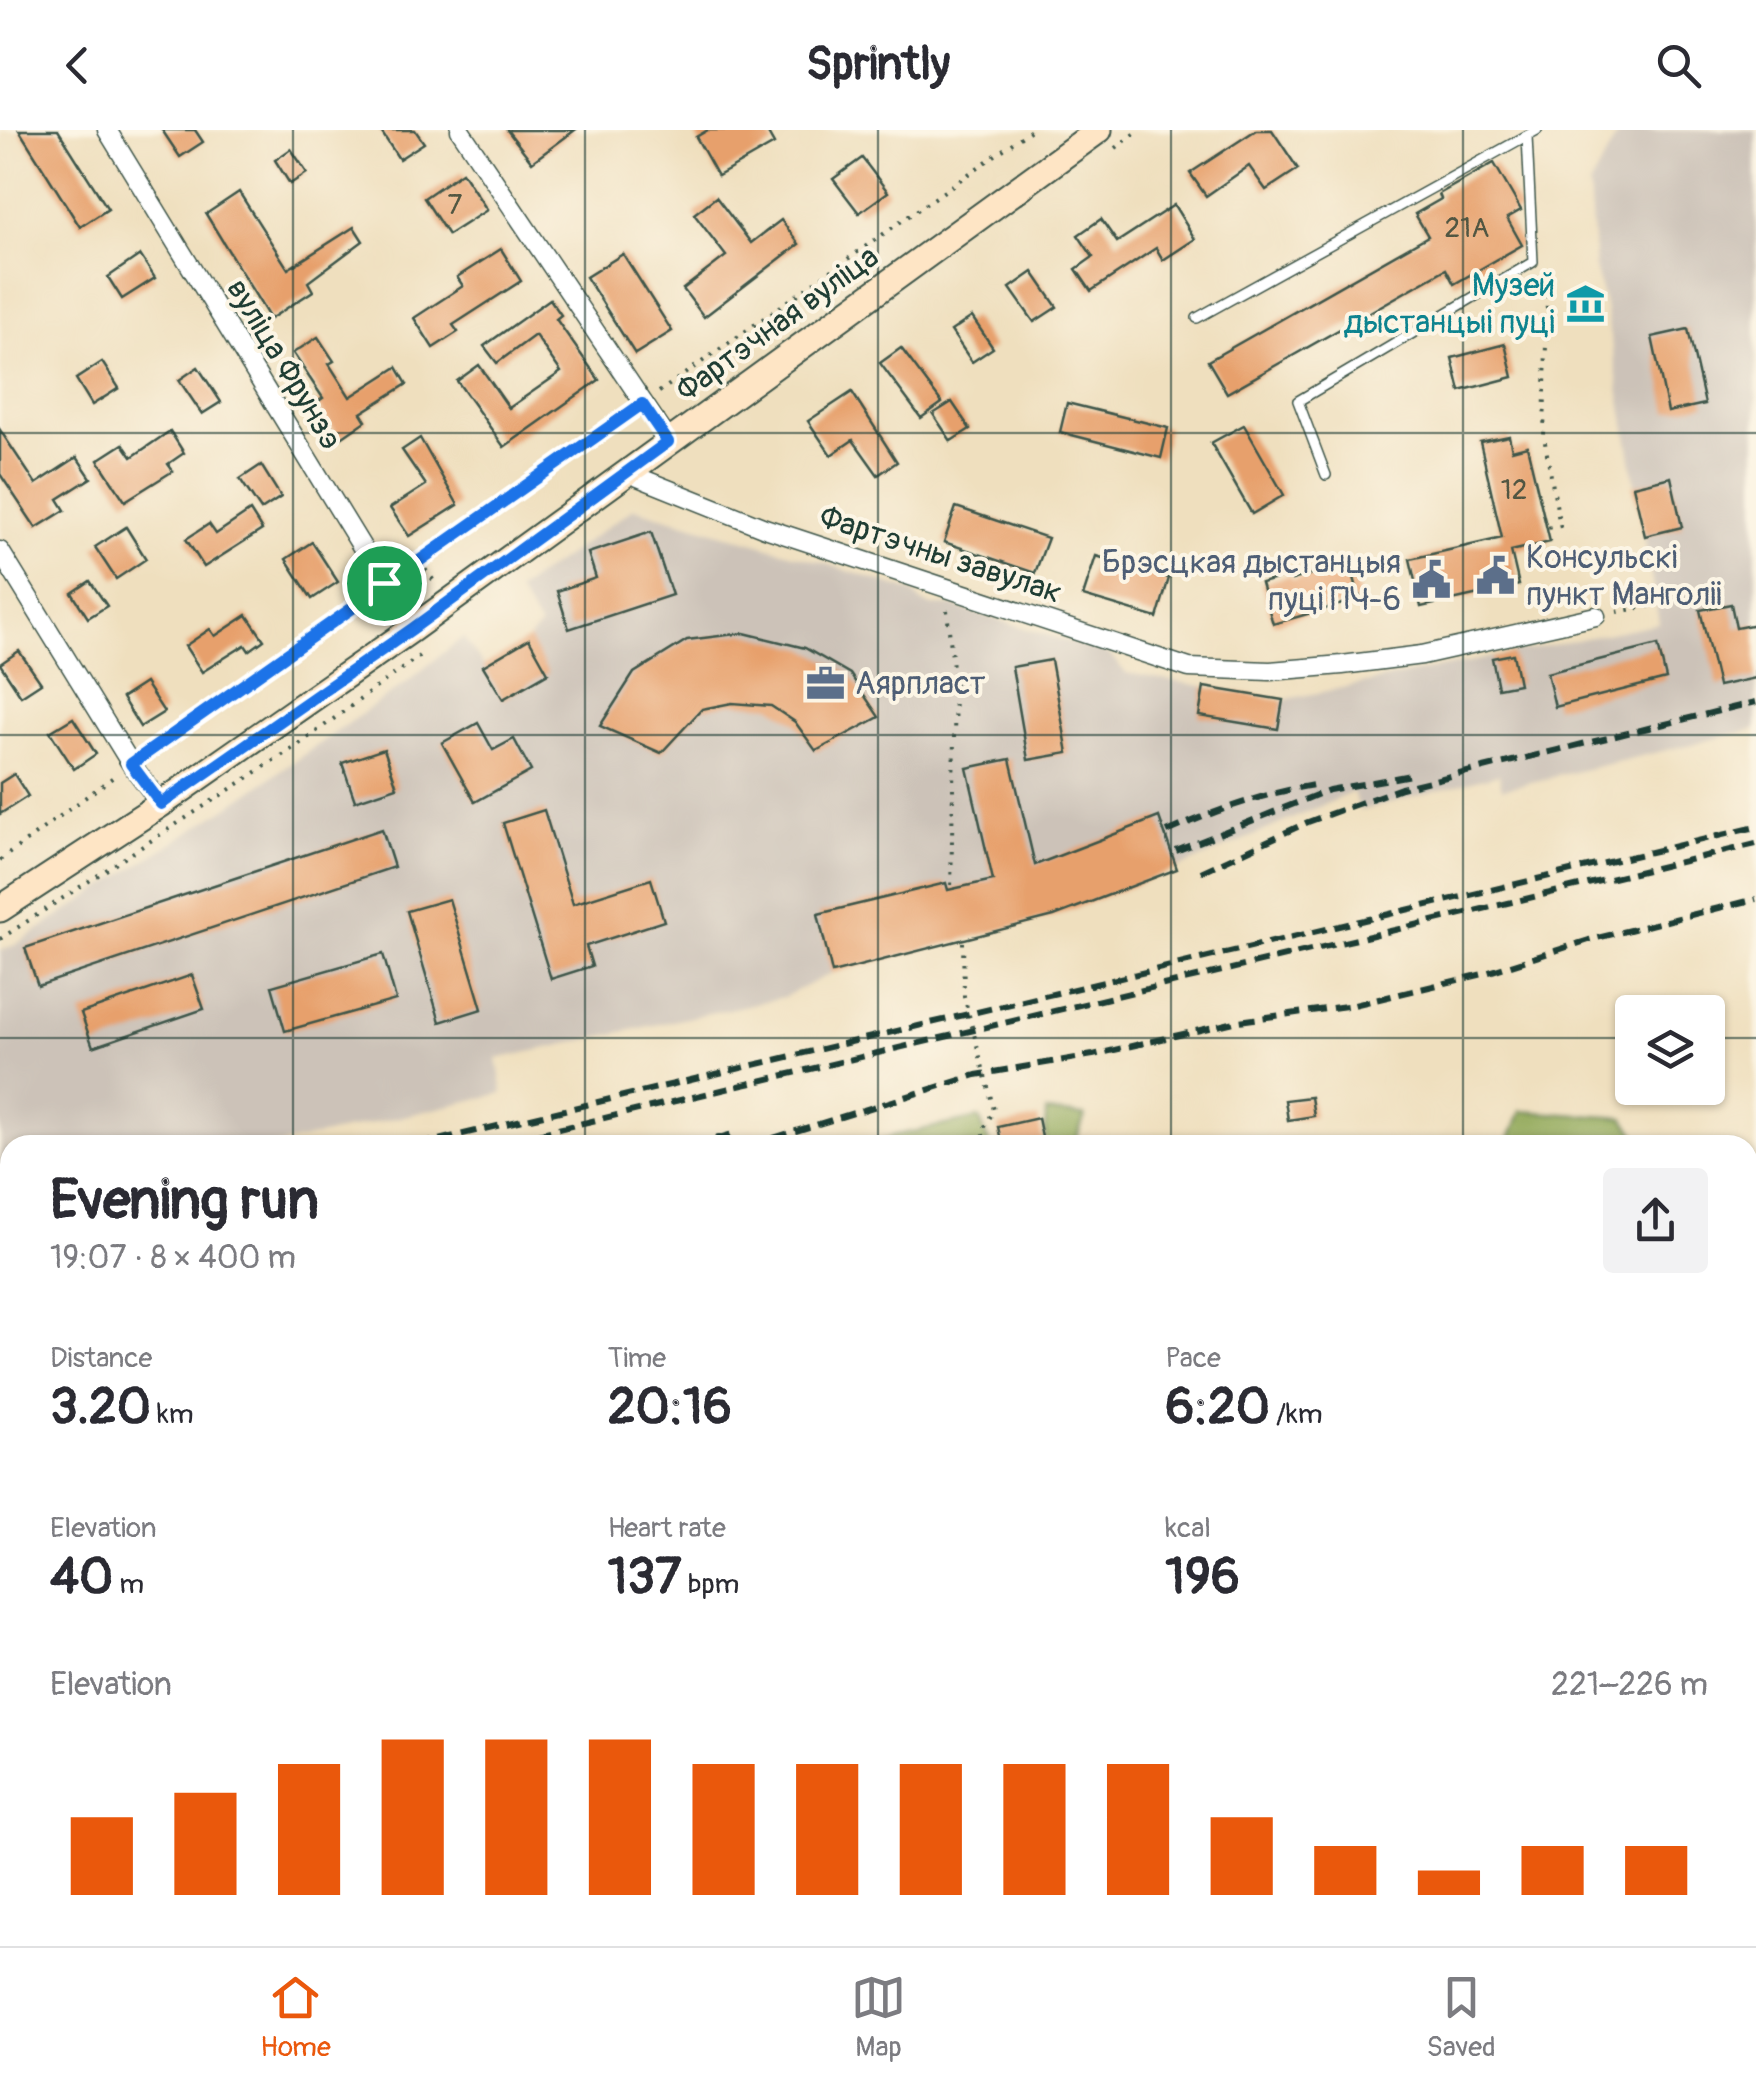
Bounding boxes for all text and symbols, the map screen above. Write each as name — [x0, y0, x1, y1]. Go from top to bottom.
text: Sprintly — [806, 37, 950, 93]
icon: back — [50, 38, 105, 93]
icon: search — [1651, 38, 1706, 93]
house number: 7 — [448, 188, 463, 223]
house number: 21А — [1445, 211, 1489, 246]
street label: Фартэчная вуліца — [669, 237, 887, 411]
place label: Музей дыстанцыі пуці — [1344, 266, 1555, 343]
street label: вуліца Фрунзэ — [217, 272, 351, 457]
museum icon: Музей дыстанцыі пуці — [1564, 282, 1606, 324]
house number: 12 — [1501, 473, 1527, 508]
street label: Фартэчны завулак — [815, 497, 1067, 613]
place label: Консульскі пункт Манголіі — [1526, 538, 1722, 615]
pin — [342, 541, 427, 626]
place label: Брэсцкая дыстанцыя пуці ПЧ-6 — [1102, 543, 1401, 620]
public building icon: Консульскі пункт Манголіі — [1475, 554, 1517, 596]
icon: arrive — [357, 556, 412, 611]
public building icon: Брэсцкая дыстанцыя пуці ПЧ-6 — [1410, 559, 1452, 601]
office icon: Аярпласт — [804, 662, 846, 704]
place label: Аярпласт — [855, 664, 986, 704]
map controls — [1615, 995, 1725, 1105]
button: layers — [1615, 995, 1725, 1105]
text: Evening run — [50, 1166, 319, 1235]
button: share — [1603, 1168, 1708, 1273]
text: 19:07 · 8 × 400 m — [50, 1238, 296, 1278]
text: Distance — [50, 1341, 152, 1376]
text: Time — [608, 1341, 666, 1376]
text: Pace — [1165, 1341, 1221, 1376]
text: 3.20 — [50, 1376, 151, 1439]
text: 20:16 — [608, 1376, 732, 1439]
text: 6:20 — [1165, 1376, 1270, 1439]
text: km — [151, 1397, 194, 1432]
text: /km — [1270, 1397, 1323, 1432]
text: Elevation — [50, 1511, 157, 1546]
text: Heart rate — [608, 1511, 726, 1546]
text: kcal — [1165, 1511, 1211, 1546]
text: 40 — [50, 1546, 113, 1609]
text: 137 — [608, 1546, 682, 1609]
text: 196 — [1165, 1546, 1240, 1609]
text: m — [113, 1567, 144, 1602]
text: bpm — [682, 1567, 739, 1602]
text: Elevation — [50, 1665, 172, 1705]
text: 221–226 m — [1551, 1665, 1708, 1705]
tab: Home — [260, 1970, 331, 2065]
tab: Map — [851, 1970, 906, 2065]
tab: Saved — [1426, 1970, 1496, 2065]

